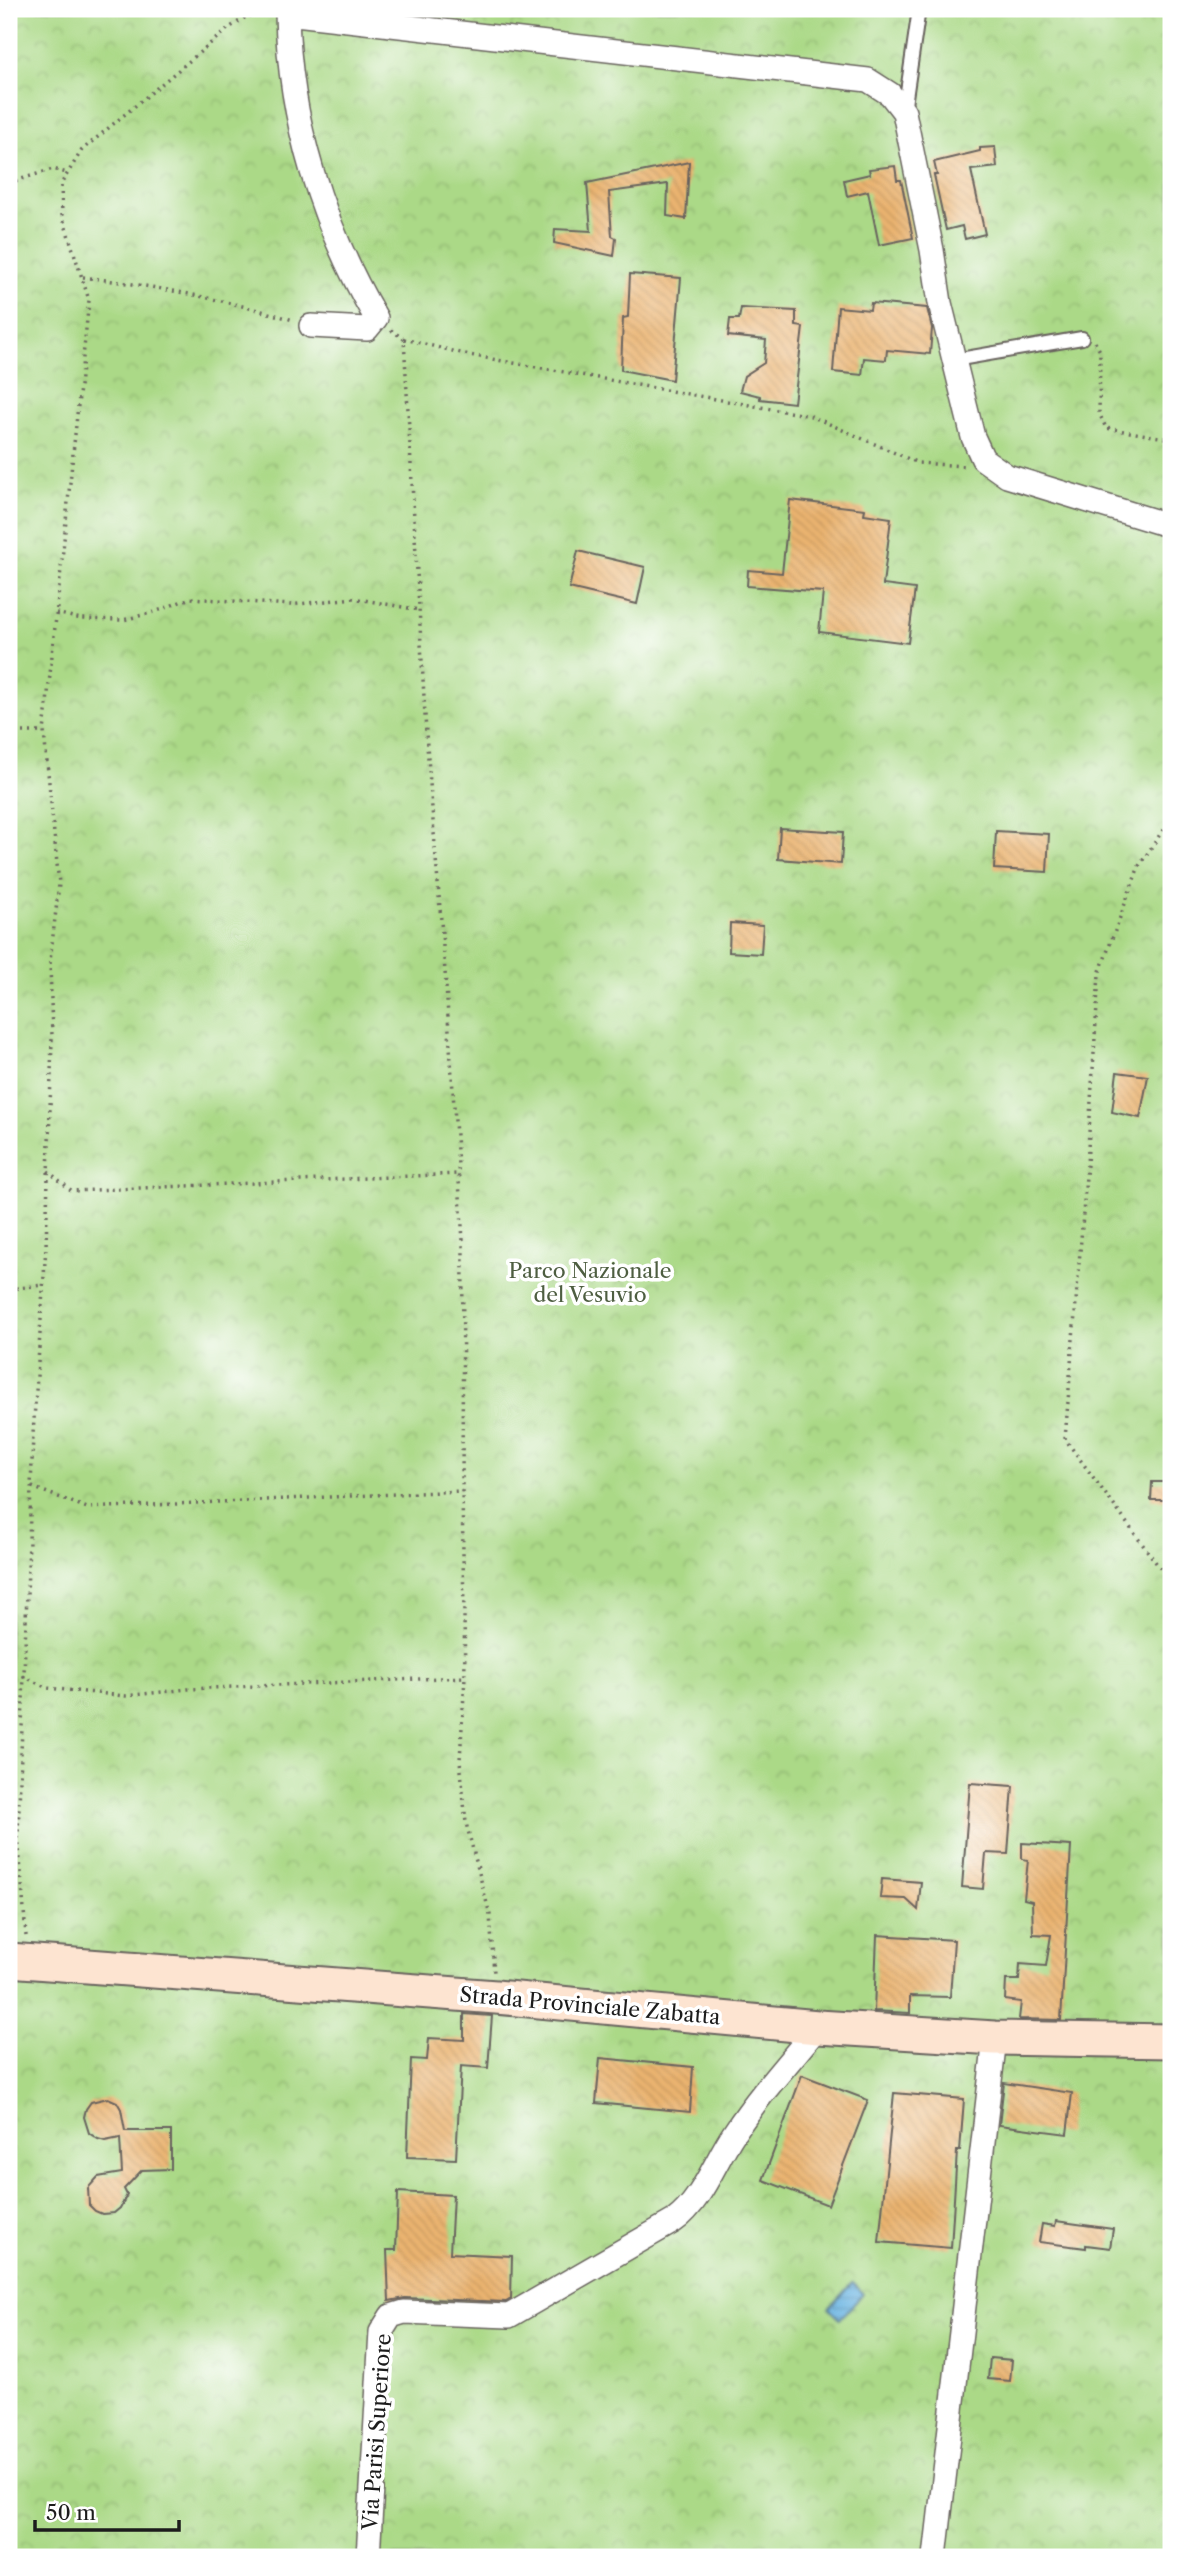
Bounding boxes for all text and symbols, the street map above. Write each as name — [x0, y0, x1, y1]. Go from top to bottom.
park label: Parco Nazionale del Vesuvio — [509, 1258, 671, 1307]
street label: Strada Provinciale Zabatta — [459, 1982, 722, 2029]
street label: Via Parisi Superiore — [357, 2333, 396, 2532]
scale bar — [35, 2489, 178, 2533]
text: 50 m — [46, 2500, 96, 2525]

